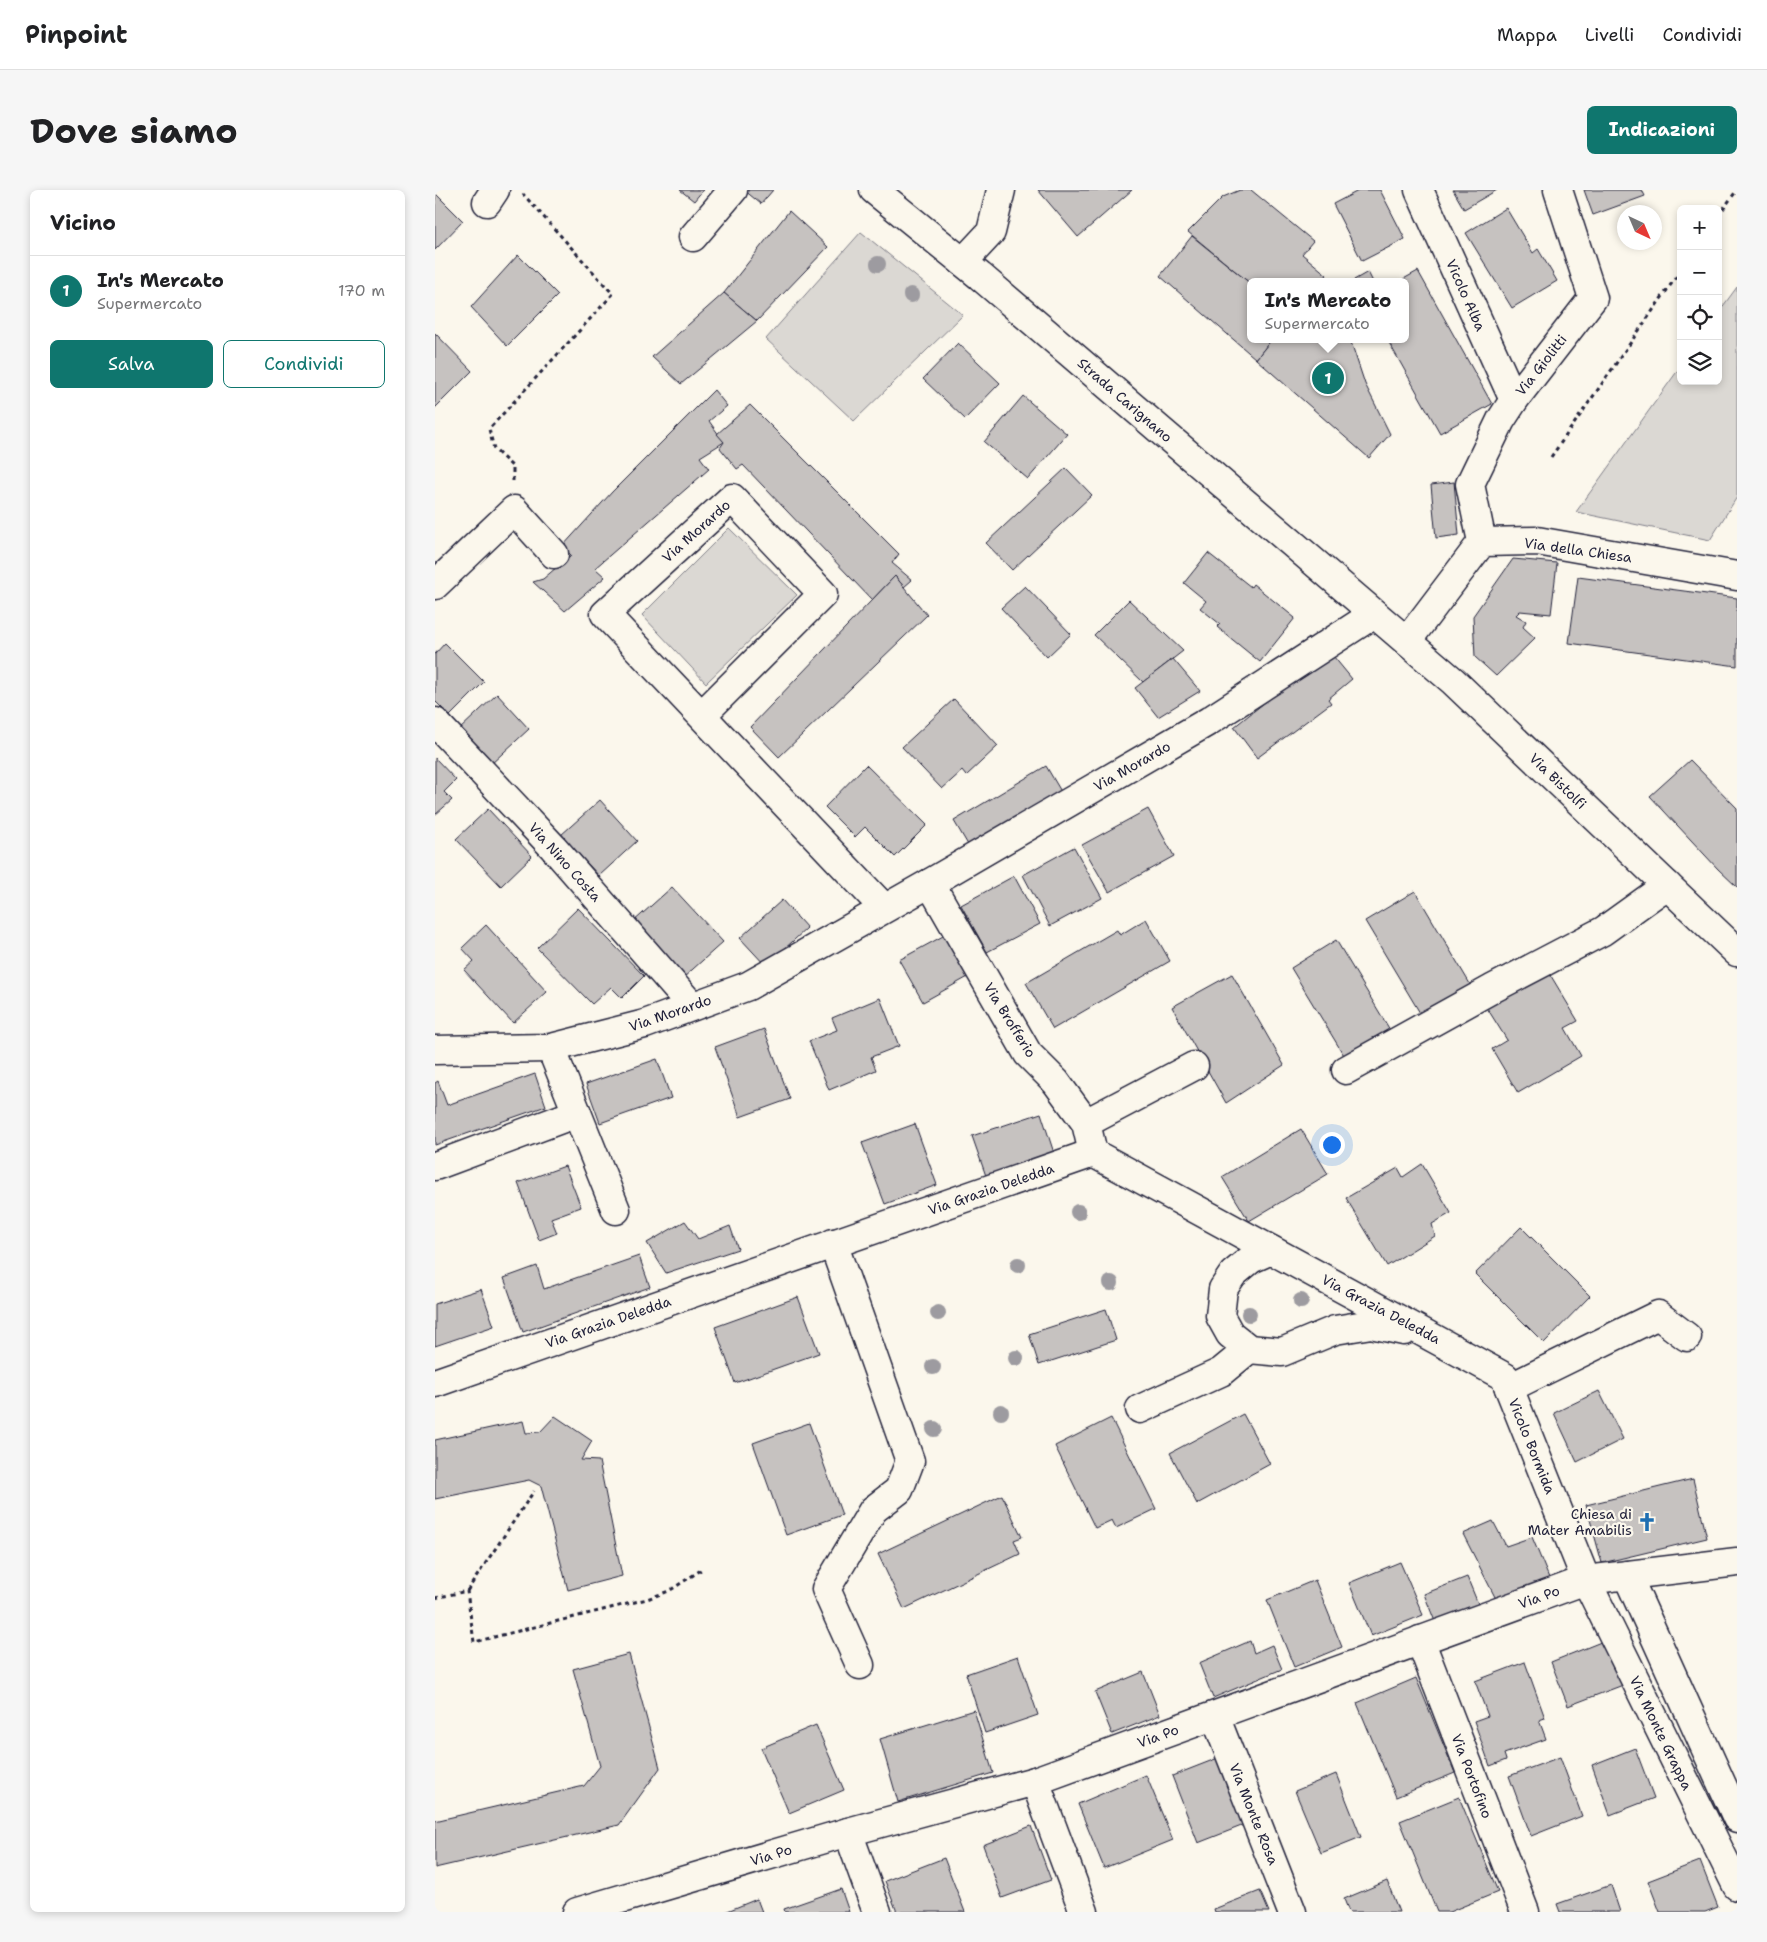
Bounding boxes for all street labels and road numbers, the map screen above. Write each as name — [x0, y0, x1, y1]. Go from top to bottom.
street label: Vicolo Alba — [1442, 256, 1490, 334]
street label: Via Giolitti — [1511, 331, 1571, 399]
street label: Strada Carignano — [1074, 354, 1176, 446]
street label: Via Morardo — [658, 496, 734, 566]
street label: Via della Chiesa — [1523, 534, 1633, 567]
street label: Via Morardo — [1090, 737, 1174, 795]
street label: Via Bistolfi — [1525, 749, 1591, 813]
street label: Via Nino Costa — [525, 819, 606, 906]
street label: Via Brofferio — [980, 979, 1040, 1061]
street label: Via Morardo — [627, 991, 713, 1035]
street label: Via Grazia Deledda — [926, 1159, 1057, 1219]
street label: Via Grazia Deledda — [1318, 1270, 1444, 1348]
street label: Via Grazia Deledda — [543, 1292, 674, 1352]
street label: Vicolo Bormida — [1505, 1395, 1559, 1497]
street label: Via Po — [1516, 1581, 1562, 1613]
street label: Via Monte Grappa — [1626, 1673, 1697, 1793]
street label: Via Po — [1135, 1720, 1181, 1752]
street label: Via Portofino — [1448, 1731, 1496, 1821]
street label: Via Monte Rosa — [1225, 1760, 1283, 1868]
street label: Via Po — [748, 1840, 794, 1870]

